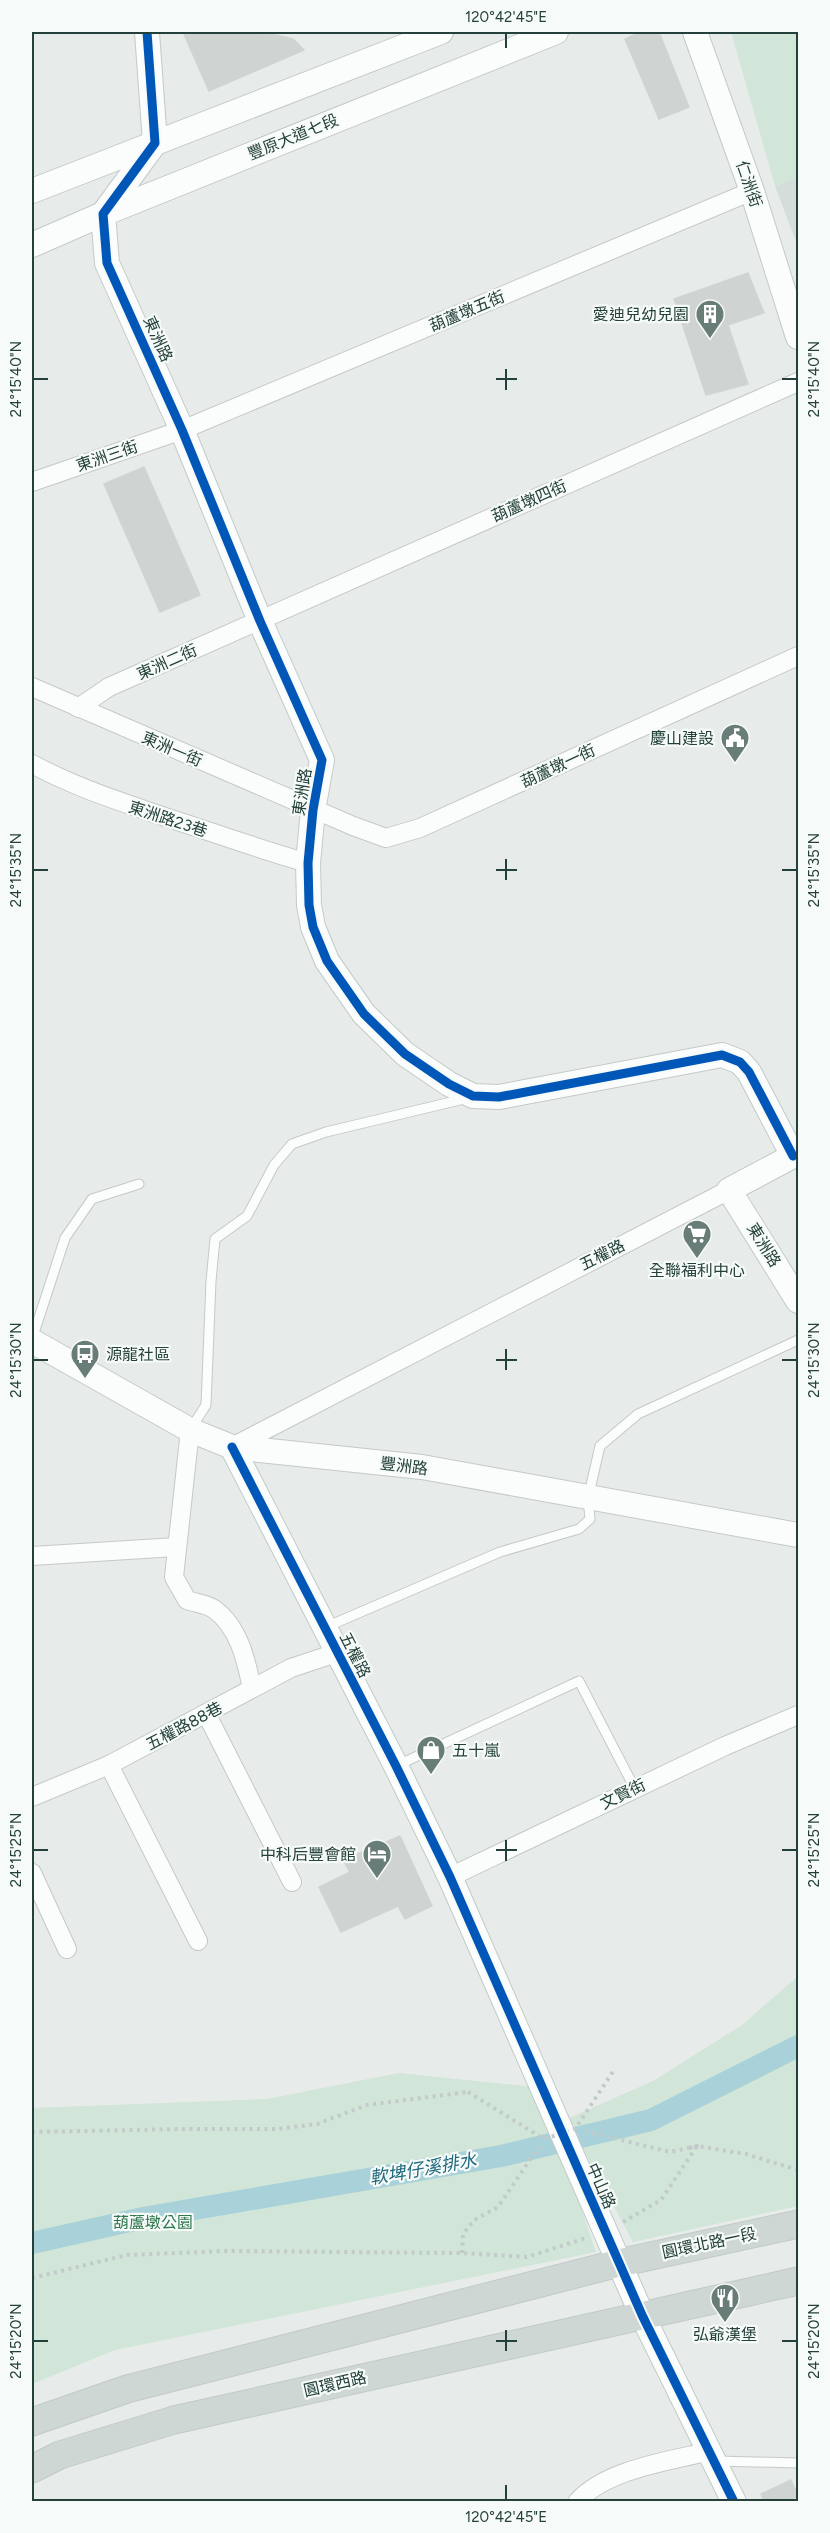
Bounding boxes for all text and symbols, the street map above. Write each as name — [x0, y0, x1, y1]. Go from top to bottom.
text: 120°42'45"E — [465, 8, 547, 26]
street label: 豐原大道七段 — [245, 110, 341, 164]
street label: 仁洲街 — [732, 158, 766, 210]
street label: 葫蘆墩五街 — [426, 287, 508, 335]
building icon: 愛迪兒幼兒園 — [694, 298, 726, 340]
place label: 愛迪兒幼兒園 — [593, 305, 689, 324]
street label: 東洲路 — [140, 313, 176, 365]
text: 24°15'40"N — [7, 341, 25, 417]
text: 24°15'40"N — [805, 341, 823, 417]
street label: 東洲三街 — [74, 437, 140, 475]
street label: 葫蘆墩四街 — [489, 476, 569, 526]
street label: 東洲二街 — [134, 640, 200, 684]
public building icon: 慶山建設 — [719, 722, 751, 764]
street label: 東洲一街 — [139, 728, 205, 770]
place label: 慶山建設 — [650, 729, 714, 748]
street label: 葫蘆墩一街 — [518, 740, 598, 792]
street label: 東洲路 — [289, 767, 315, 817]
street label: 東洲路23巷 — [126, 797, 210, 841]
text: 24°15'35"N — [7, 833, 25, 907]
text: 24°15'35"N — [805, 833, 823, 907]
supermarket icon: 全聯福利中心 — [681, 1218, 713, 1260]
street label: 東洲路 — [743, 1220, 785, 1270]
street label: 五權路 — [576, 1236, 628, 1274]
place label: 全聯福利中心 — [649, 1261, 745, 1280]
text: 24°15'30"N — [7, 1322, 25, 1398]
text: 24°15'30"N — [805, 1322, 823, 1398]
bus stop icon: 源龍社區 — [69, 1338, 101, 1380]
place label: 源龍社區 — [106, 1345, 170, 1364]
street label: 豐洲路 — [379, 1454, 429, 1478]
street label: 五權路 — [336, 1629, 374, 1681]
street label: 五權路88巷 — [143, 1698, 225, 1754]
shop icon: 五十嵐 — [415, 1734, 447, 1776]
place label: 五十嵐 — [452, 1741, 500, 1760]
street label: 文賢街 — [597, 1775, 649, 1813]
text: 24°15'25"N — [7, 1813, 25, 1887]
text: 24°15'25"N — [805, 1813, 823, 1887]
hotel icon: 中科后豐會館 — [361, 1838, 393, 1880]
place label: 中科后豐會館 — [260, 1845, 356, 1864]
water label: 軟埤仔溪排水 — [368, 2149, 479, 2189]
street label: 中山路 — [583, 2160, 619, 2212]
park label: 葫蘆墩公園 — [113, 2213, 193, 2232]
street label: 圓環北路一段 — [660, 2224, 758, 2262]
restaurant icon: 弘爺漢堡 — [709, 2282, 741, 2324]
text: 24°15'20"N — [7, 2303, 25, 2379]
text: 24°15'20"N — [805, 2303, 823, 2379]
place label: 弘爺漢堡 — [693, 2325, 757, 2344]
street label: 圓環西路 — [302, 2368, 368, 2400]
text: 120°42'45"E — [465, 2508, 547, 2526]

